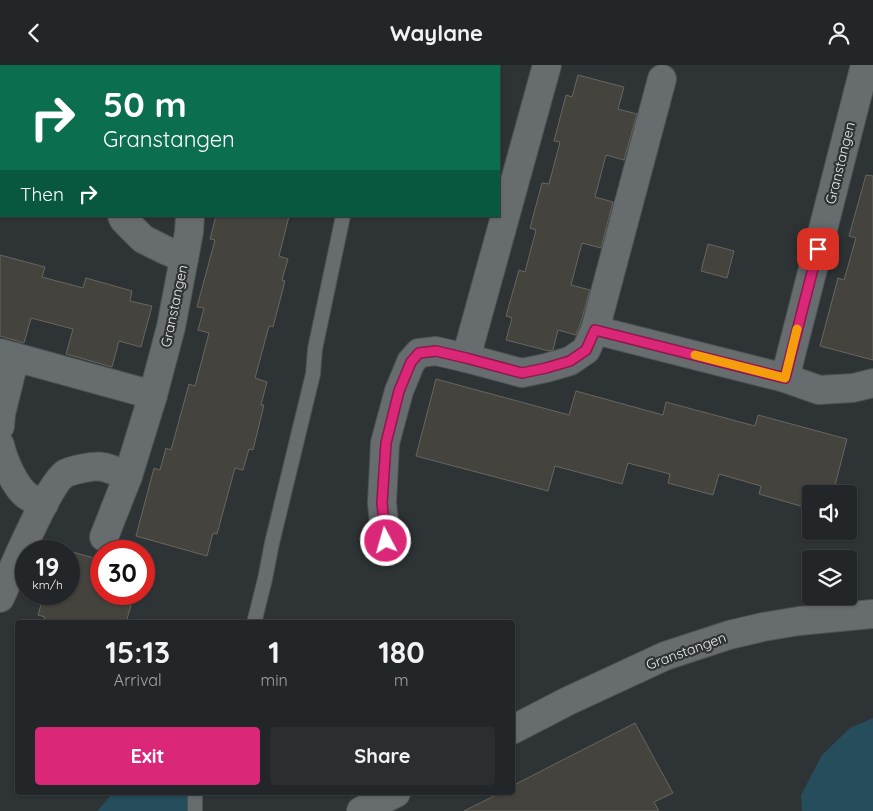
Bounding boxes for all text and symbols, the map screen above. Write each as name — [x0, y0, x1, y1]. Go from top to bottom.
icon: back — [20, 19, 48, 47]
text: Waylane — [390, 19, 483, 47]
icon: person — [825, 19, 853, 47]
text: 50 m — [103, 82, 187, 126]
icon: right — [20, 85, 85, 150]
street label: Granstangen — [821, 120, 859, 206]
text: Granstangen — [103, 125, 235, 153]
icon: right — [74, 180, 102, 208]
text: Then — [20, 182, 64, 206]
pin — [797, 228, 839, 270]
icon: arrive — [804, 235, 832, 263]
street label: Granstangen — [156, 263, 192, 349]
map controls — [802, 485, 857, 605]
button: sound — [802, 485, 857, 540]
position arrow — [359, 514, 411, 566]
speed limit sign: 30 — [90, 540, 155, 605]
button: layers — [802, 550, 857, 605]
text: 19 — [36, 551, 59, 582]
text: km/h — [32, 577, 63, 592]
street label: Granstangen — [644, 628, 728, 674]
text: 15:13 — [105, 633, 170, 671]
text: 1 — [268, 633, 280, 671]
text: 180 — [378, 633, 425, 671]
text: Arrival — [114, 670, 162, 690]
text: min — [261, 670, 288, 690]
text: m — [394, 670, 409, 690]
button: Exit — [35, 727, 260, 785]
button: Share — [270, 727, 495, 785]

